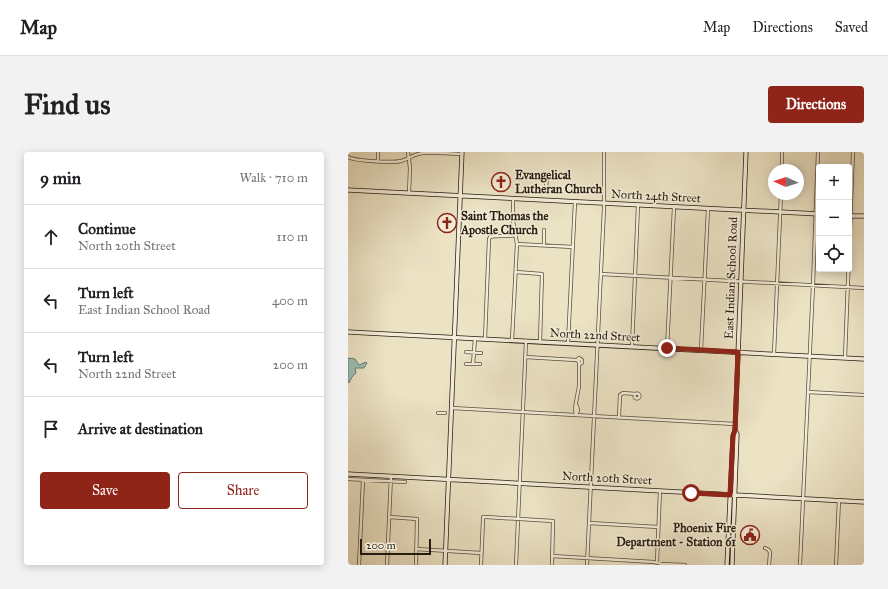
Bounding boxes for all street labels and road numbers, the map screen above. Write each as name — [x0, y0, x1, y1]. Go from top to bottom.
street label: North 24th Street — [611, 187, 702, 205]
street label: East Indian School Road — [722, 217, 740, 339]
street label: North 22nd Street — [549, 326, 641, 344]
street label: North 20th Street — [562, 469, 653, 487]

